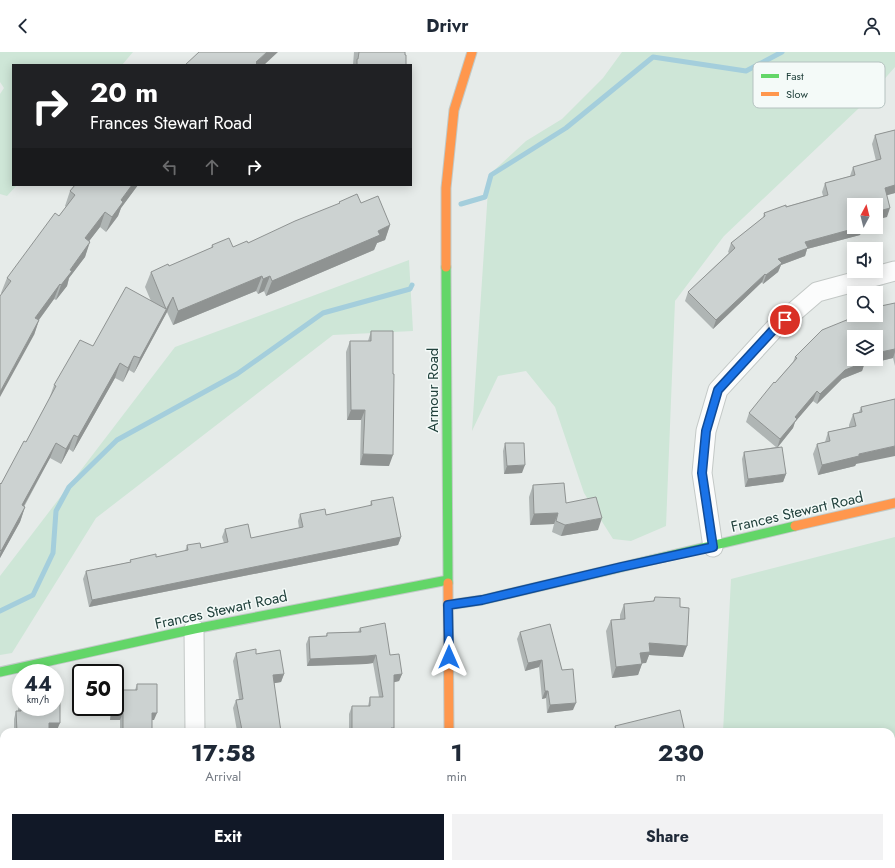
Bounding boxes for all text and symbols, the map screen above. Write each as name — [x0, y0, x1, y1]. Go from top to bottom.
text: Drivr — [426, 13, 469, 39]
icon: back — [12, 15, 34, 37]
icon: person — [861, 15, 883, 37]
legend — [753, 62, 885, 108]
text: Fast — [786, 68, 804, 84]
text: 20 m — [90, 72, 158, 113]
icon: right — [24, 80, 76, 132]
text: Slow — [786, 86, 808, 102]
text: Frances Stewart Road — [90, 110, 252, 136]
icon: left — [159, 156, 181, 178]
icon: ahead — [201, 156, 223, 178]
icon: right — [243, 156, 265, 178]
north arrow — [847, 198, 883, 234]
map controls — [847, 198, 883, 366]
button: sound — [847, 242, 883, 278]
button: search — [847, 286, 883, 322]
pin — [768, 303, 802, 337]
icon: arrive — [774, 309, 796, 331]
button: layers — [847, 330, 883, 366]
street label: Armour Road — [422, 348, 444, 432]
street label: Frances Stewart Road — [729, 486, 865, 538]
street label: Frances Stewart Road — [153, 585, 289, 635]
position arrow — [428, 636, 470, 678]
speed limit sign: 50 — [72, 664, 124, 716]
text: 44 — [24, 670, 52, 699]
text: km/h — [27, 692, 49, 707]
text: 17:58 — [191, 735, 256, 770]
text: 1 — [451, 735, 463, 770]
text: 230 — [658, 735, 704, 770]
text: Arrival — [205, 767, 241, 786]
text: min — [447, 767, 467, 786]
text: m — [676, 767, 686, 786]
button: Exit — [12, 814, 444, 860]
button: Share — [452, 814, 883, 860]

